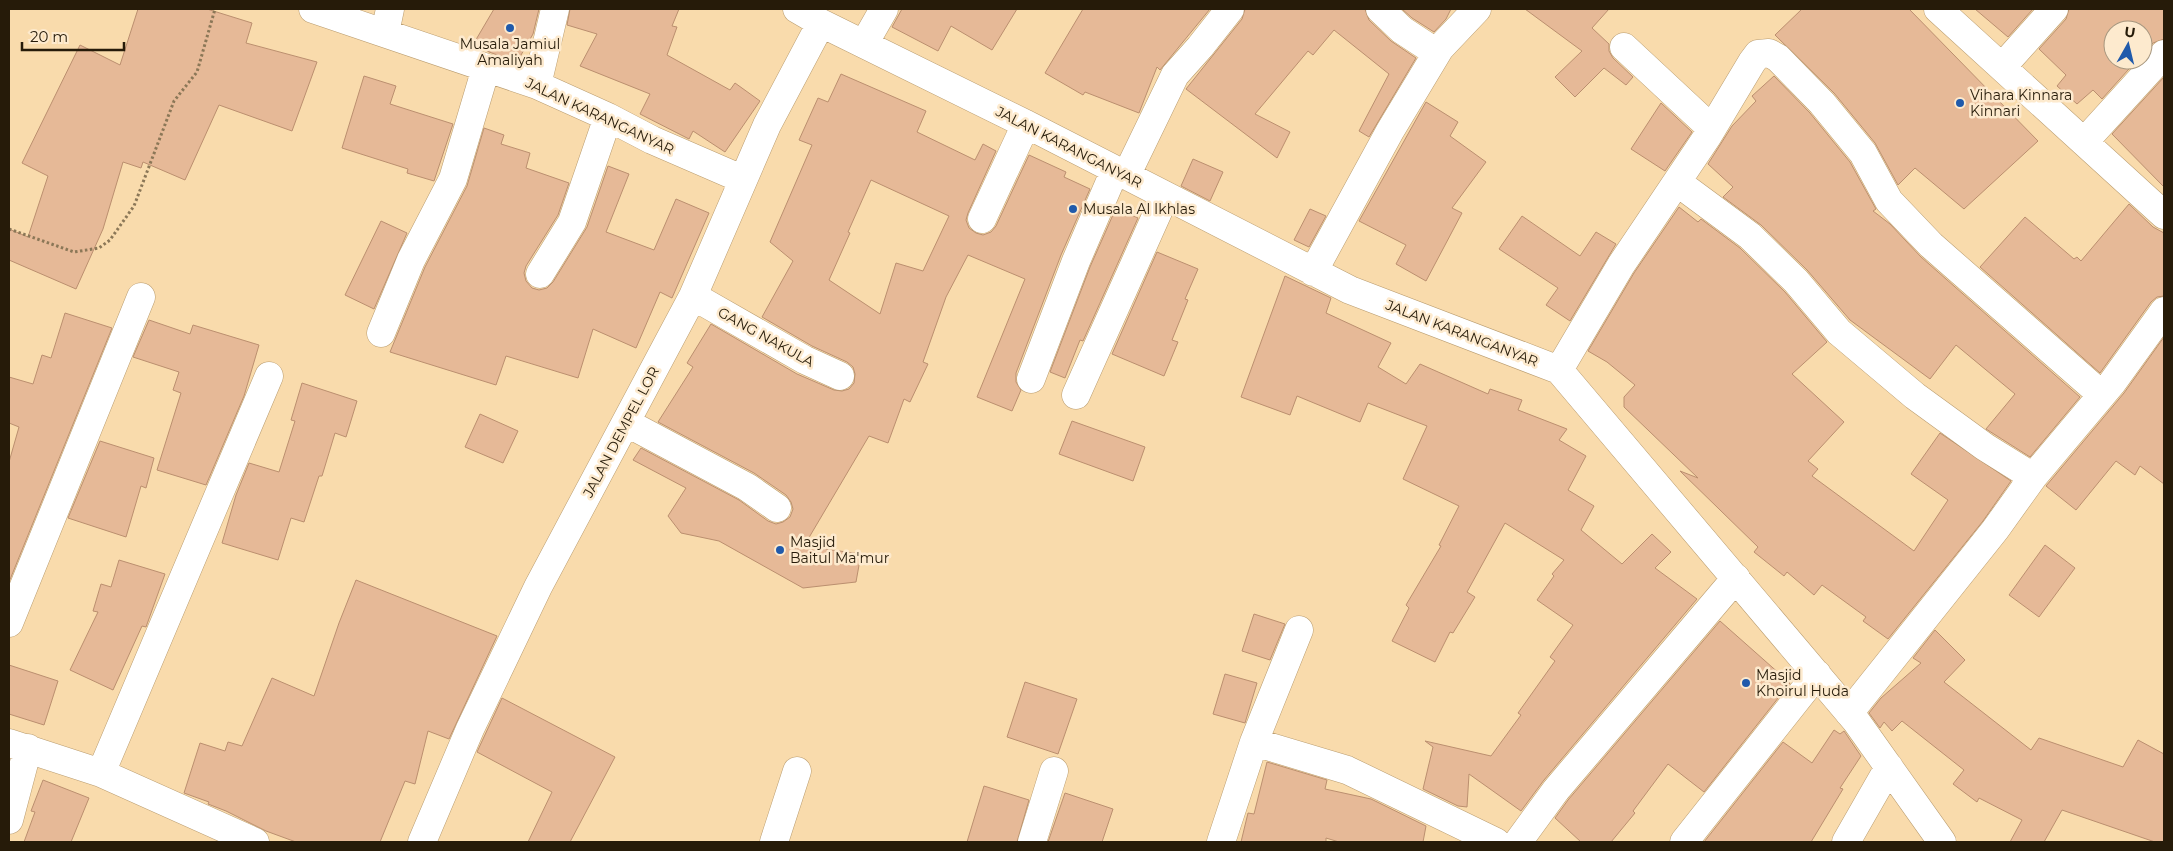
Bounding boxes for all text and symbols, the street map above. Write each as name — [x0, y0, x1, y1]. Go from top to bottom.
scale bar — [22, 20, 125, 52]
north arrow — [2103, 20, 2153, 70]
marker: Musala Jamiul Amaliyah — [504, 22, 516, 34]
text: U — [2123, 22, 2137, 42]
text: 20 m — [30, 27, 68, 46]
place label: Musala Jamiul Amaliyah — [460, 35, 560, 69]
street label: JALAN KARANGANYAR — [522, 73, 677, 158]
place label: Vihara Kinnara Kinnari — [1970, 86, 2072, 120]
marker: Vihara Kinnara Kinnari — [1954, 97, 1966, 109]
street label: JALAN KARANGANYAR — [992, 102, 1145, 192]
place label: Musala Al Ikhlas — [1083, 200, 1195, 218]
marker: Musala Al Ikhlas — [1067, 203, 1079, 215]
street label: JALAN KARANGANYAR — [1382, 295, 1541, 370]
street label: GANG NAKULA — [715, 303, 818, 371]
street label: JALAN DEMPEL LOR — [578, 363, 663, 501]
place label: Masjid Baitul Ma'mur — [790, 533, 890, 567]
marker: Masjid Baitul Ma'mur — [774, 544, 786, 556]
place label: Masjid Khoirul Huda — [1756, 666, 1849, 700]
marker: Masjid Khoirul Huda — [1740, 677, 1752, 689]

